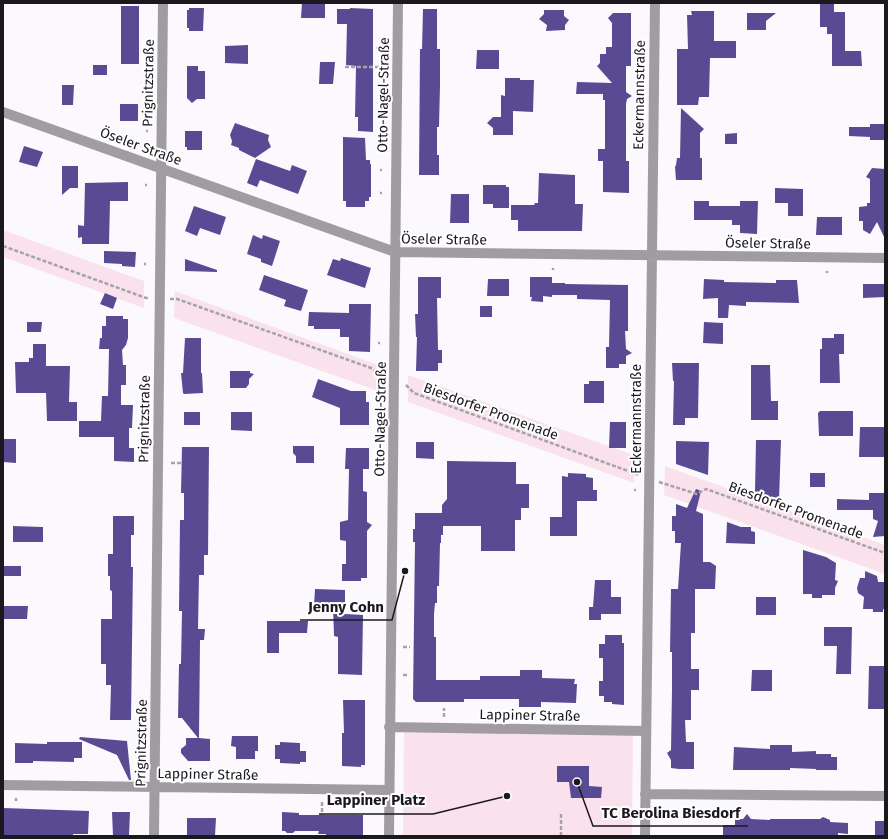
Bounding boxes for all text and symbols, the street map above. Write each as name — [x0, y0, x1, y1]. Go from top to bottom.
street label: Otto-Nagel-Straße — [374, 37, 393, 153]
street label: Prignitzstraße — [139, 39, 158, 127]
street label: Eckermannstraße — [630, 40, 649, 150]
street label: Öseler Straße — [98, 123, 184, 169]
street label: Öseler Straße — [401, 229, 487, 249]
street label: Öseler Straße — [725, 233, 811, 253]
street label: Otto-Nagel-Straße — [371, 361, 390, 477]
street label: Eckermannstraße — [628, 364, 645, 474]
street label: Prignitzstraße — [135, 375, 154, 463]
street label: Biesdorfer Promenade — [421, 379, 561, 444]
street label: Biesdorfer Promenade — [726, 478, 866, 543]
callout: Jenny Cohn — [300, 593, 392, 620]
text: Jenny Cohn — [307, 598, 384, 616]
street label: Prignitzstraße — [132, 699, 151, 787]
street label: Lappiner Straße — [479, 706, 581, 725]
street label: Lappiner Straße — [157, 765, 259, 784]
callout: Lappiner Platz — [319, 787, 433, 814]
text: Lappiner Platz — [327, 791, 425, 809]
callout: TC Berolina Biesdorf — [593, 799, 748, 826]
text: TC Berolina Biesdorf — [602, 804, 742, 822]

